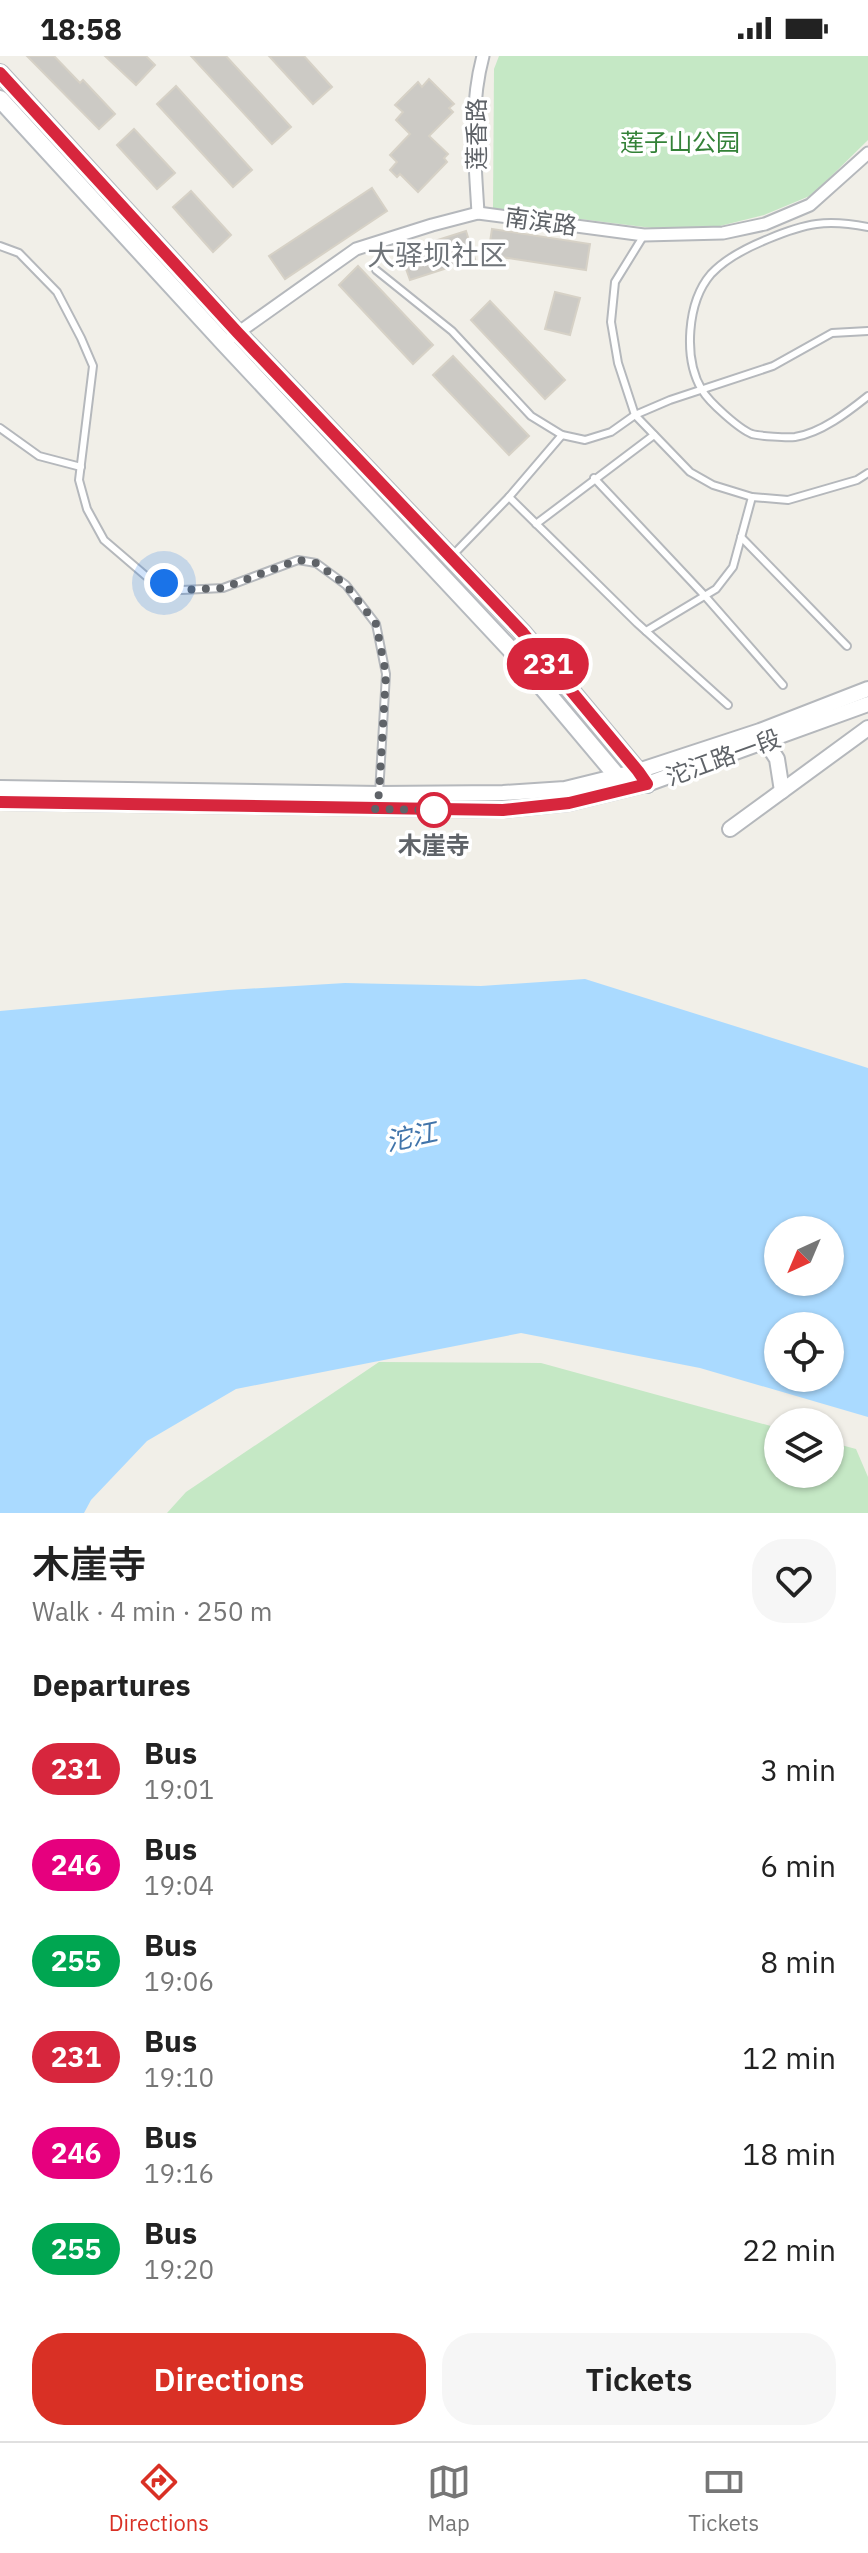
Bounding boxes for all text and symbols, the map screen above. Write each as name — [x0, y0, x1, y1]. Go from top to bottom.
text: 18:58 — [40, 9, 122, 48]
street label: 莲香路 — [460, 98, 492, 170]
park label: 莲子山公园 — [620, 126, 740, 158]
street label: 南滨路 — [503, 200, 579, 242]
district label: 大驿坝社区 — [367, 236, 507, 273]
your location — [144, 563, 184, 603]
line badge: 231 — [502, 638, 594, 690]
text: 231 — [523, 645, 573, 682]
street label: 沱江路一段 — [661, 721, 785, 793]
marker: 木崖寺 — [417, 793, 451, 827]
place label: 木崖寺 — [398, 829, 470, 861]
water label: 沱江 — [382, 1113, 443, 1158]
north arrow — [764, 1216, 844, 1296]
map controls — [764, 1216, 844, 1488]
button: locate — [764, 1312, 844, 1392]
button: layers — [764, 1408, 844, 1488]
text: 木崖寺 — [32, 1539, 146, 1588]
button: heart — [752, 1539, 836, 1623]
text: Walk · 4 min · 250 m — [32, 1594, 272, 1628]
text: Departures — [32, 1665, 191, 1704]
text: Bus — [144, 1733, 197, 1772]
text: 231 — [51, 1750, 101, 1787]
text: 3 min — [760, 1750, 836, 1789]
text: 19:01 — [144, 1772, 214, 1806]
text: Bus — [144, 1829, 197, 1868]
text: 246 — [51, 1846, 101, 1883]
text: 6 min — [760, 1846, 836, 1885]
text: 19:04 — [144, 1868, 214, 1902]
text: Bus — [144, 1925, 197, 1964]
text: 255 — [51, 1942, 101, 1979]
text: 8 min — [760, 1942, 836, 1981]
text: 19:06 — [144, 1964, 214, 1998]
text: Bus — [144, 2021, 197, 2060]
text: 231 — [51, 2038, 101, 2075]
text: 12 min — [742, 2038, 836, 2077]
text: 19:10 — [144, 2060, 214, 2094]
text: Bus — [144, 2117, 197, 2156]
text: 246 — [51, 2134, 101, 2171]
text: 18 min — [742, 2134, 836, 2173]
text: 19:16 — [144, 2156, 214, 2190]
text: Bus — [144, 2213, 197, 2252]
text: 255 — [51, 2230, 101, 2267]
text: 22 min — [742, 2230, 836, 2269]
text: 19:20 — [144, 2252, 214, 2286]
button: Directions — [32, 2333, 426, 2425]
button: Tickets — [442, 2333, 836, 2425]
tab: Directions — [109, 2460, 209, 2537]
tab: Map — [427, 2460, 471, 2537]
tab: Tickets — [688, 2460, 759, 2537]

